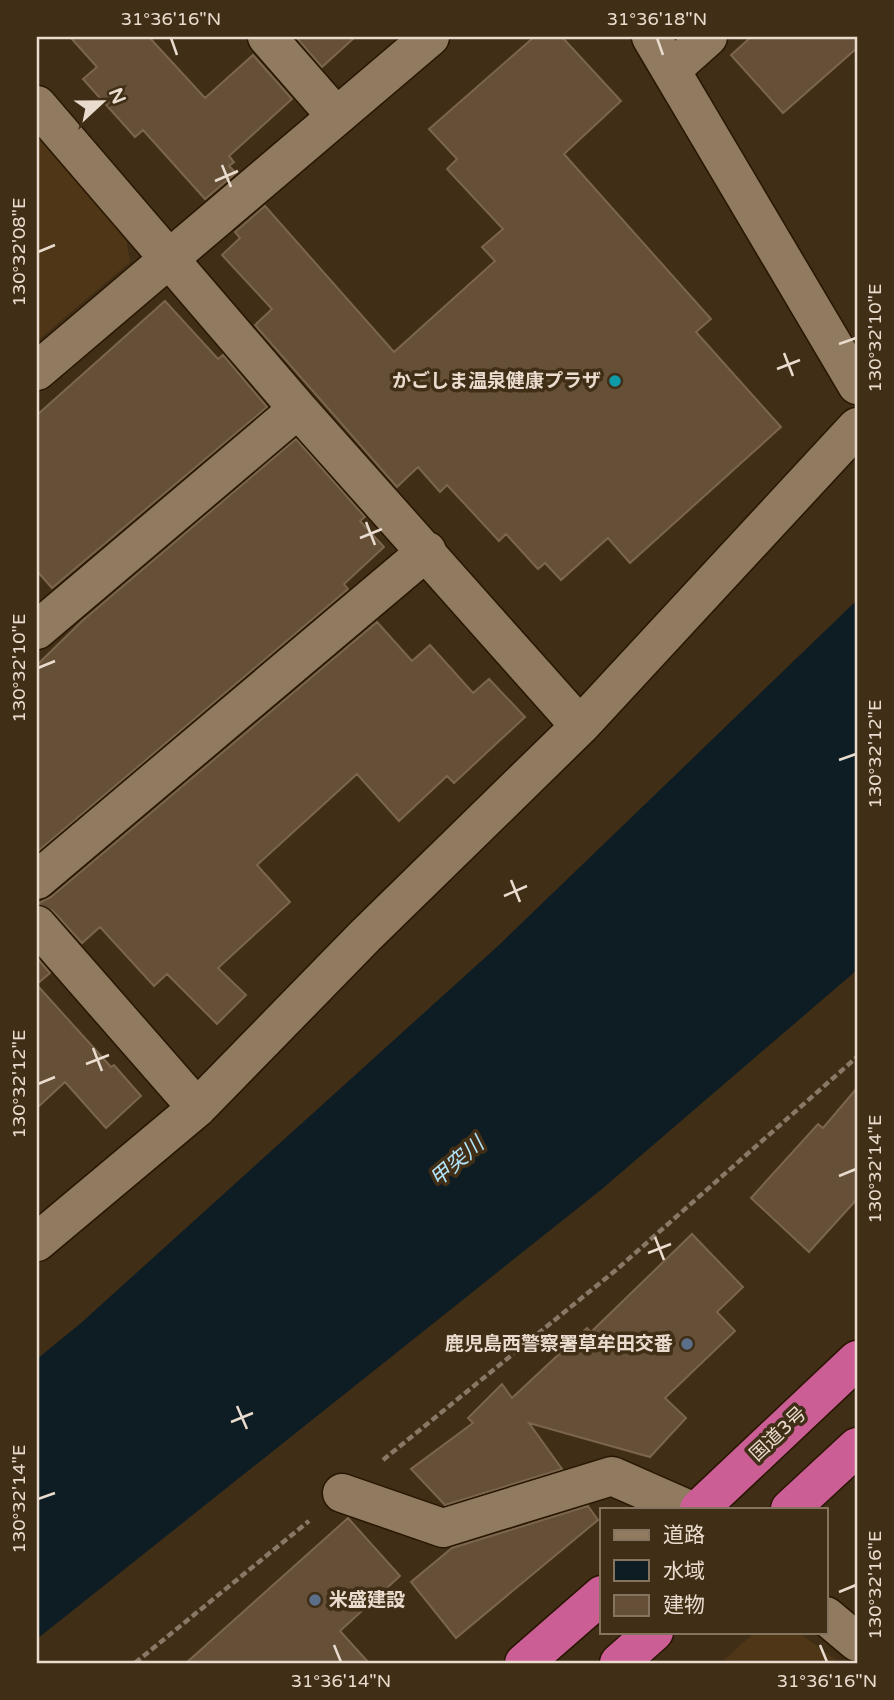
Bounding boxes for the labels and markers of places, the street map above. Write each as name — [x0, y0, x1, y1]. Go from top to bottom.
place label: かごしま温泉健康プラザ — [392, 370, 601, 392]
marker: かごしま温泉健康プラザ — [607, 373, 623, 389]
place label: 鹿児島西警察署草牟田交番 — [445, 1333, 673, 1355]
marker: 鹿児島西警察署草牟田交番 — [679, 1336, 695, 1352]
place label: 米盛建設 — [329, 1589, 405, 1611]
marker: 米盛建設 — [307, 1592, 323, 1608]

